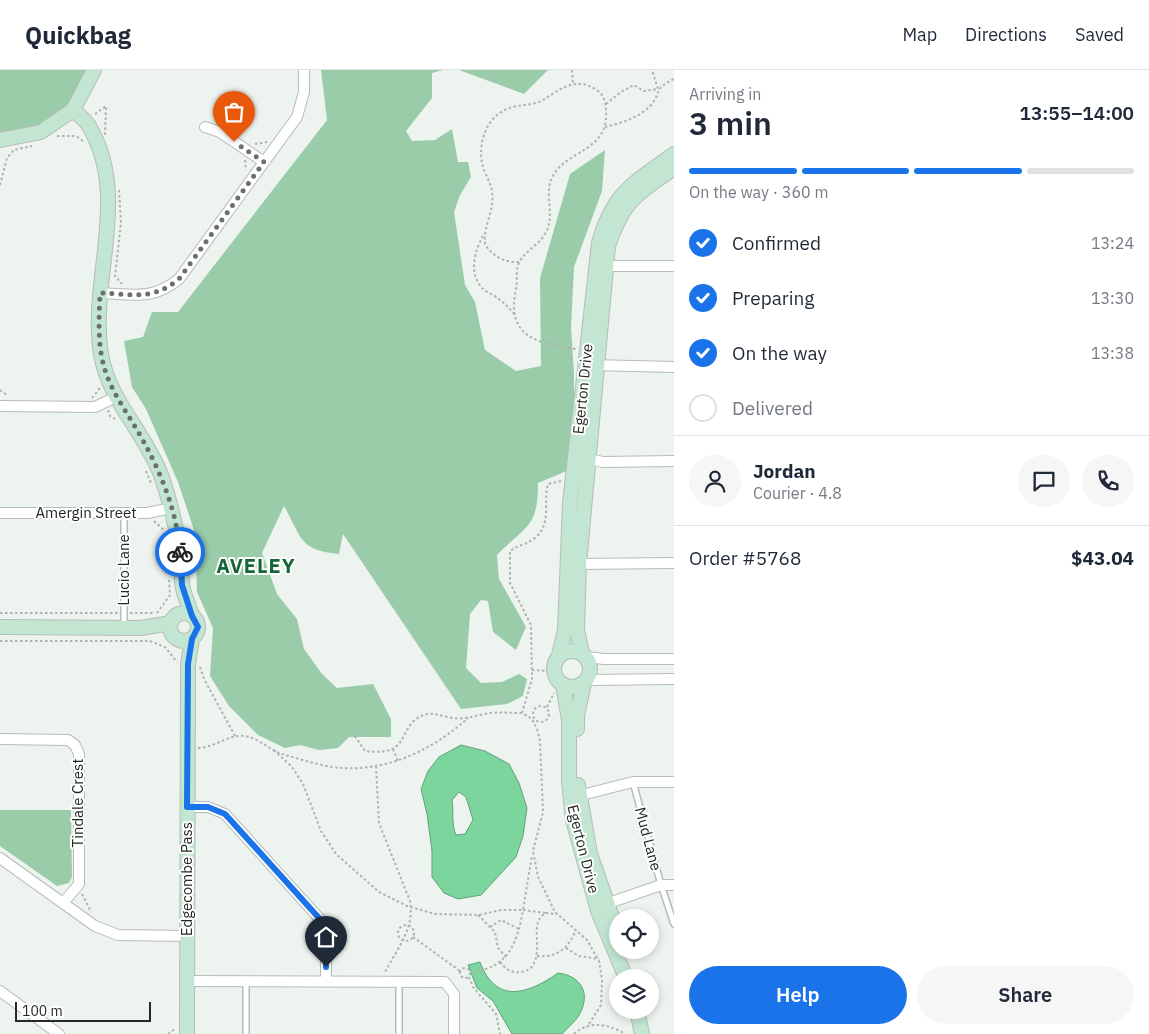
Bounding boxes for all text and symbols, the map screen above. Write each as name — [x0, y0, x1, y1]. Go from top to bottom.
text: Quickbag — [25, 19, 131, 51]
text: Map — [902, 23, 937, 46]
text: Directions — [965, 23, 1047, 46]
text: Saved — [1075, 23, 1124, 46]
text: Arriving in — [689, 84, 761, 104]
pin — [213, 91, 255, 142]
icon: bag — [220, 98, 248, 126]
text: 13:55–14:00 — [1020, 101, 1134, 125]
text: 3 min — [689, 102, 772, 144]
text: On the way · 360 m — [689, 182, 828, 202]
icon: check — [689, 229, 717, 257]
text: Confirmed — [732, 231, 821, 255]
text: 13:24 — [1091, 233, 1134, 253]
icon: check — [689, 284, 717, 312]
text: Preparing — [732, 286, 814, 310]
text: 13:30 — [1091, 288, 1134, 308]
icon: check — [689, 339, 717, 367]
text: On the way — [732, 341, 827, 365]
street label: Egerton Drive — [568, 343, 597, 435]
text: 13:38 — [1091, 343, 1134, 363]
text: Delivered — [732, 396, 813, 420]
button: person — [689, 455, 741, 507]
button: chat — [1018, 455, 1070, 507]
button: phone — [1082, 455, 1134, 507]
text: Jordan — [753, 459, 816, 483]
text: Courier · 4.8 — [753, 483, 842, 503]
street label: Amergin Street — [36, 503, 136, 522]
courier — [155, 527, 205, 577]
street label: Lucio Lane — [114, 534, 133, 606]
icon: bike — [166, 538, 194, 566]
text: Order #5768 — [689, 546, 801, 570]
text: $43.04 — [1071, 546, 1134, 570]
district label: AVELEY — [216, 552, 296, 579]
street label: Tindale Crest — [68, 759, 87, 847]
street label: Egerton Drive — [563, 803, 604, 895]
street label: Mud Lane — [631, 805, 666, 873]
street label: Edgecombe Pass — [177, 822, 196, 936]
map controls — [609, 909, 659, 1019]
button: locate — [609, 909, 659, 959]
pin — [305, 916, 347, 967]
icon: home — [312, 923, 340, 951]
button: Help — [689, 966, 907, 1024]
button: Share — [917, 966, 1134, 1024]
button: layers — [609, 969, 659, 1019]
scale bar — [15, 999, 151, 1022]
text: 100 m — [22, 1002, 63, 1020]

